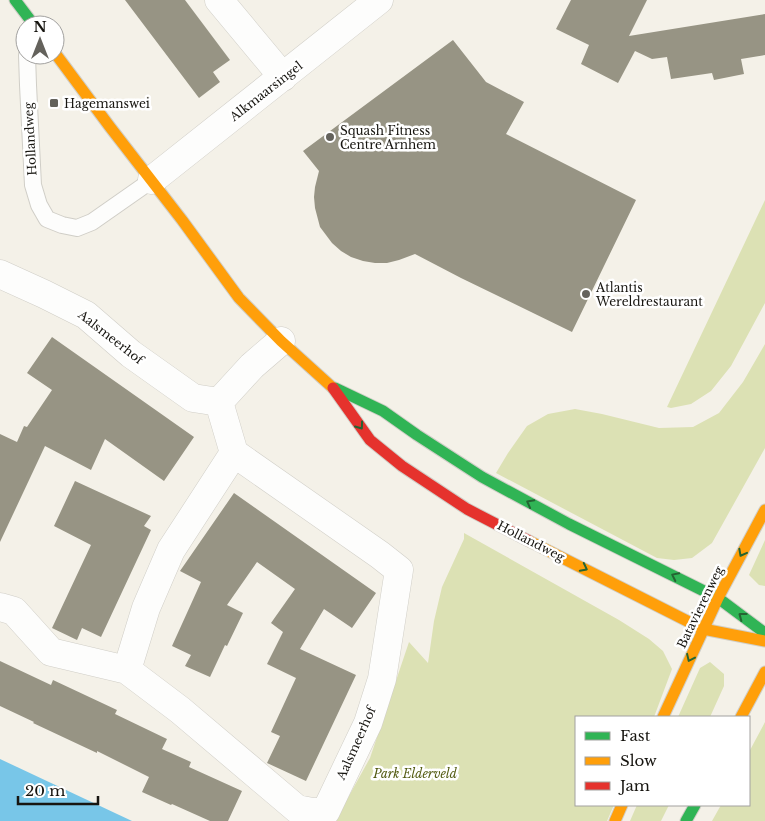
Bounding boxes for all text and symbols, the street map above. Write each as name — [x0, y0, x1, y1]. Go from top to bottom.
north arrow — [15, 15, 65, 65]
text: N — [33, 18, 47, 36]
street label: Alkmaarsingel — [226, 58, 305, 125]
place label: Hagemanswei — [64, 96, 150, 111]
marker: Hagemanswei — [48, 97, 60, 109]
street label: Hollandweg — [21, 101, 39, 176]
place label: Squash Fitness Centre Arnhem — [340, 123, 436, 152]
marker: Squash Fitness Centre Arnhem — [324, 131, 336, 143]
place label: Atlantis Wereldrestaurant — [595, 280, 703, 309]
marker: Atlantis Wereldrestaurant — [580, 288, 592, 300]
street label: Aalsmeerhof — [75, 306, 148, 368]
one-way arrow — [353, 420, 363, 429]
one-way arrow — [526, 499, 535, 509]
street label: Hollandweg — [495, 518, 568, 565]
one-way arrow — [738, 548, 748, 557]
one-way arrow — [578, 562, 587, 572]
street label: Batavierenweg — [674, 563, 727, 651]
one-way arrow — [671, 573, 680, 583]
one-way arrow — [739, 613, 748, 621]
one-way arrow — [686, 653, 696, 662]
street label: Aalsmeerhof — [333, 702, 380, 783]
legend — [575, 716, 750, 806]
text: Fast — [620, 726, 651, 745]
text: Slow — [620, 751, 657, 770]
park label: Park Elderveld — [372, 766, 458, 781]
scale bar — [18, 774, 98, 806]
text: Jam — [618, 776, 650, 795]
text: 20 m — [25, 781, 65, 800]

